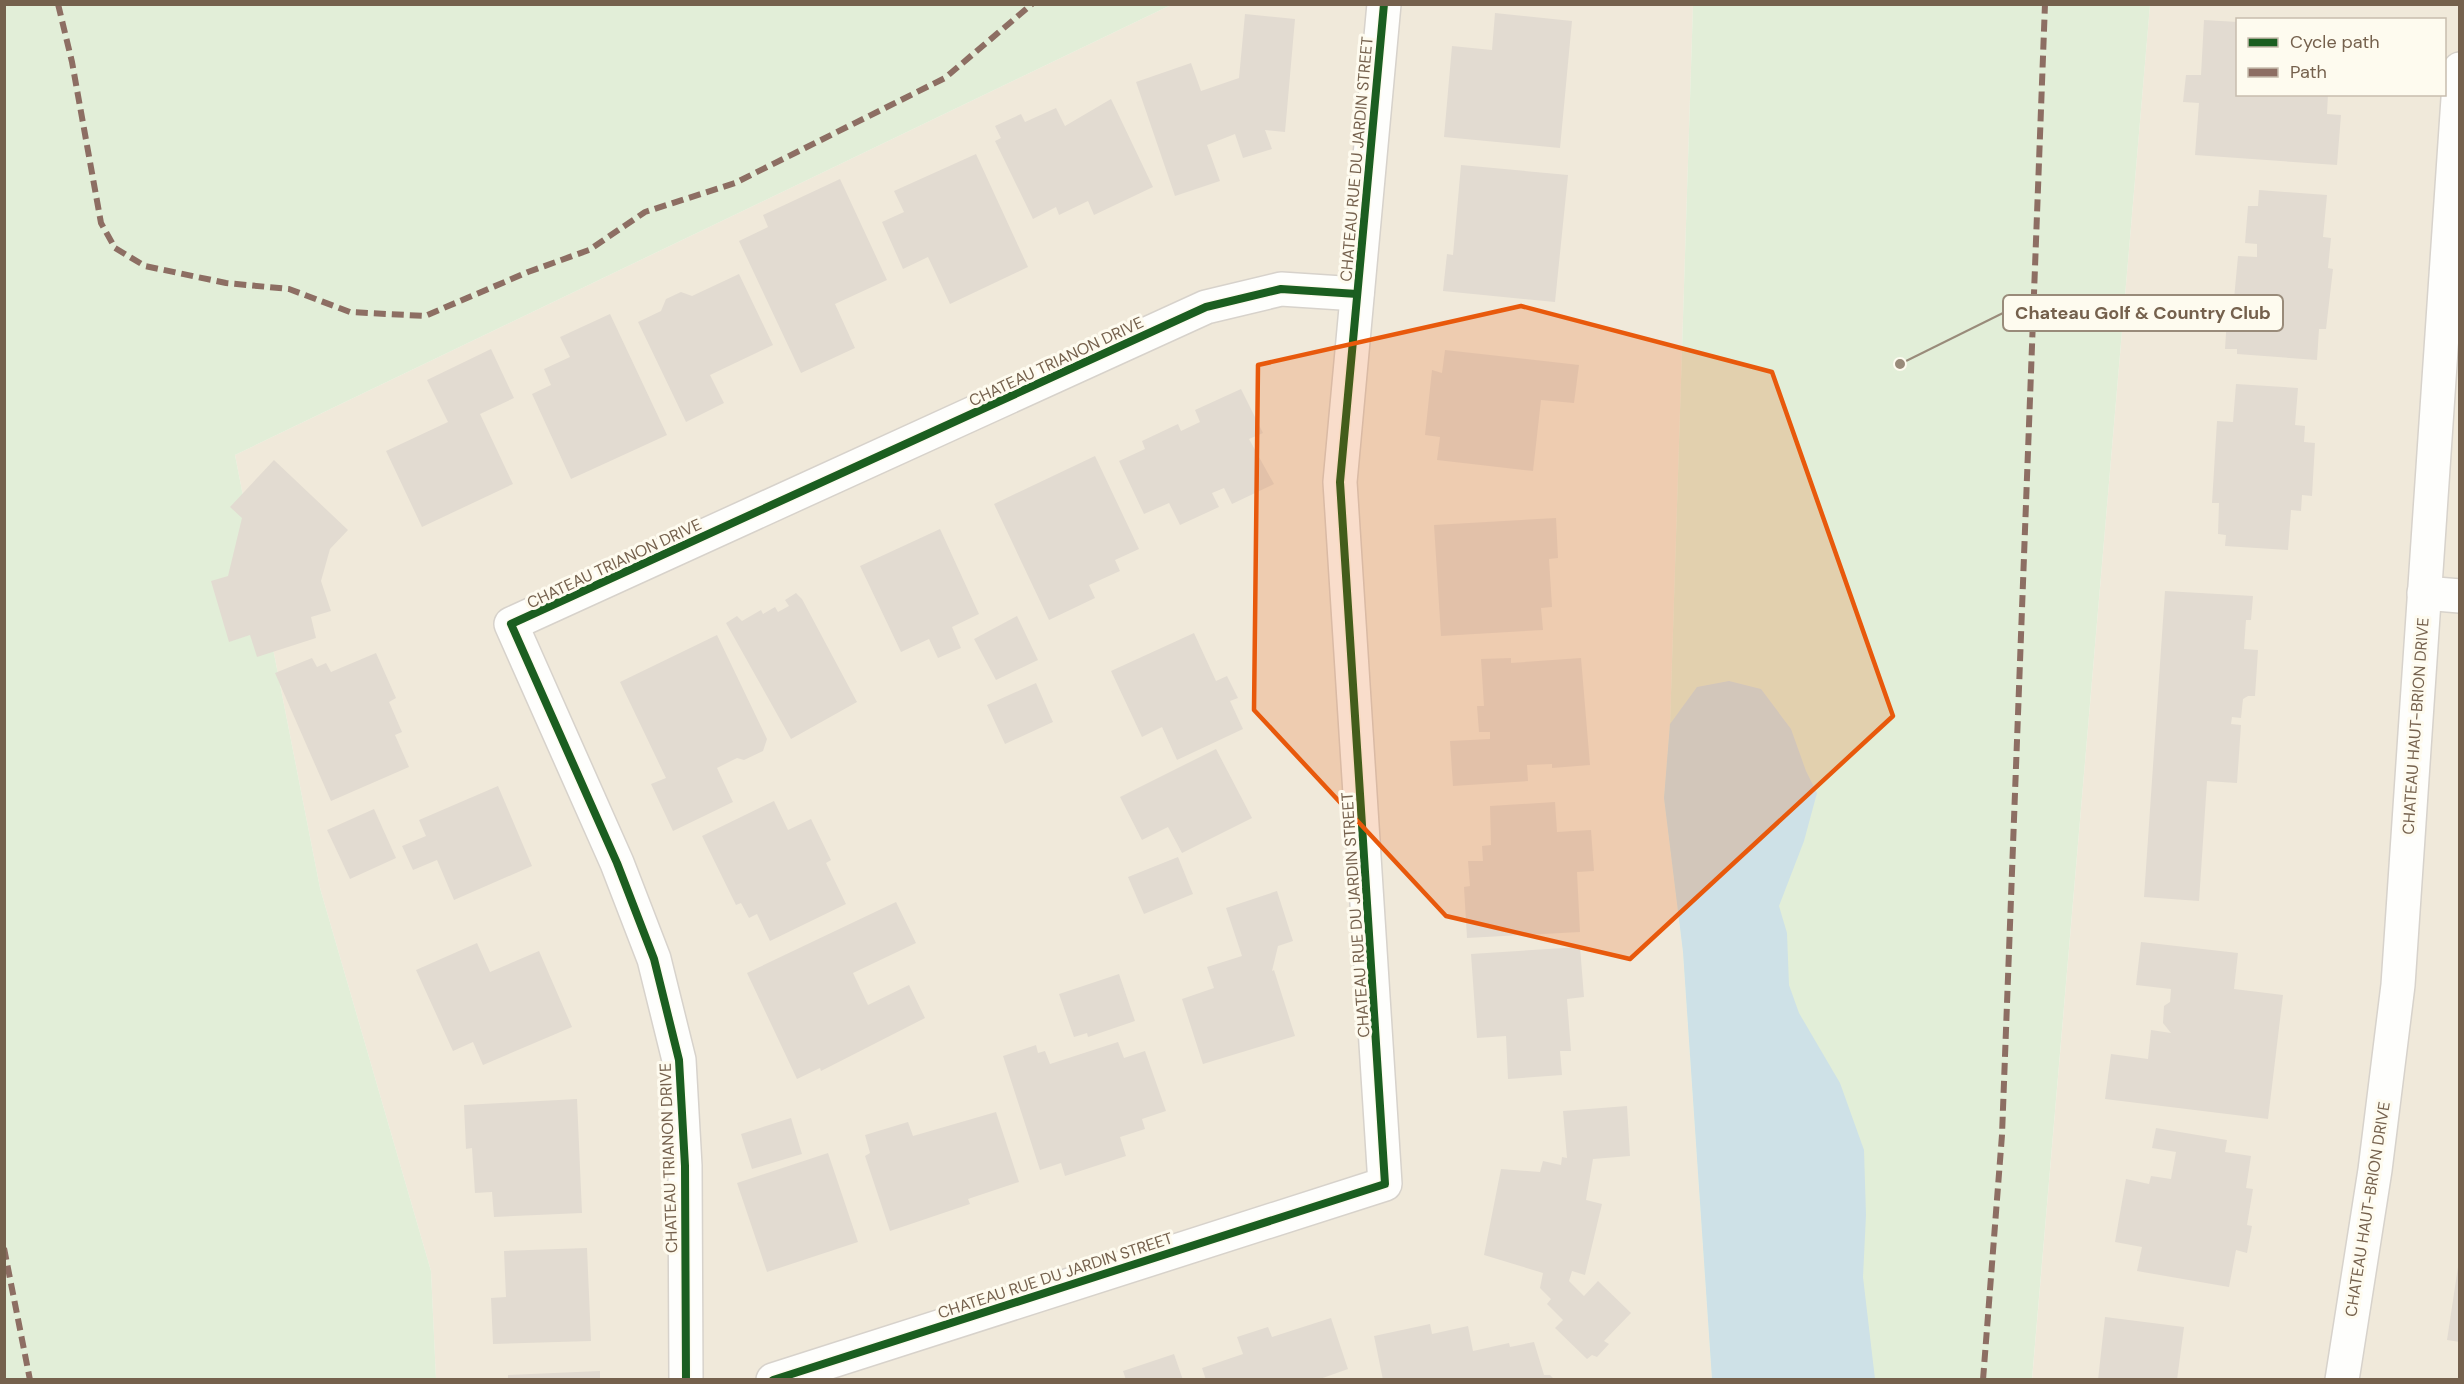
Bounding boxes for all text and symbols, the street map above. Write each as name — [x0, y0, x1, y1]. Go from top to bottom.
legend — [2236, 18, 2446, 96]
text: Cycle path — [2290, 30, 2380, 54]
street label: CHATEAU RUE DU JARDIN STREET — [1335, 36, 1378, 282]
text: Path — [2290, 60, 2327, 84]
callout: Chateau Golf & Country Club — [2003, 295, 2283, 331]
text: Chateau Golf & Country Club — [2015, 301, 2271, 325]
street label: CHATEAU TRIANON DRIVE — [966, 312, 1147, 411]
street label: CHATEAU TRIANON DRIVE — [524, 514, 705, 613]
street label: CHATEAU HAUT-BRION DRIVE — [2397, 617, 2434, 835]
street label: CHATEAU RUE DU JARDIN STREET — [1336, 792, 1375, 1038]
street label: CHATEAU TRIANON DRIVE — [655, 1063, 682, 1253]
street label: CHATEAU HAUT-BRION DRIVE — [2340, 1100, 2395, 1318]
street label: CHATEAU RUE DU JARDIN STREET — [935, 1227, 1175, 1323]

